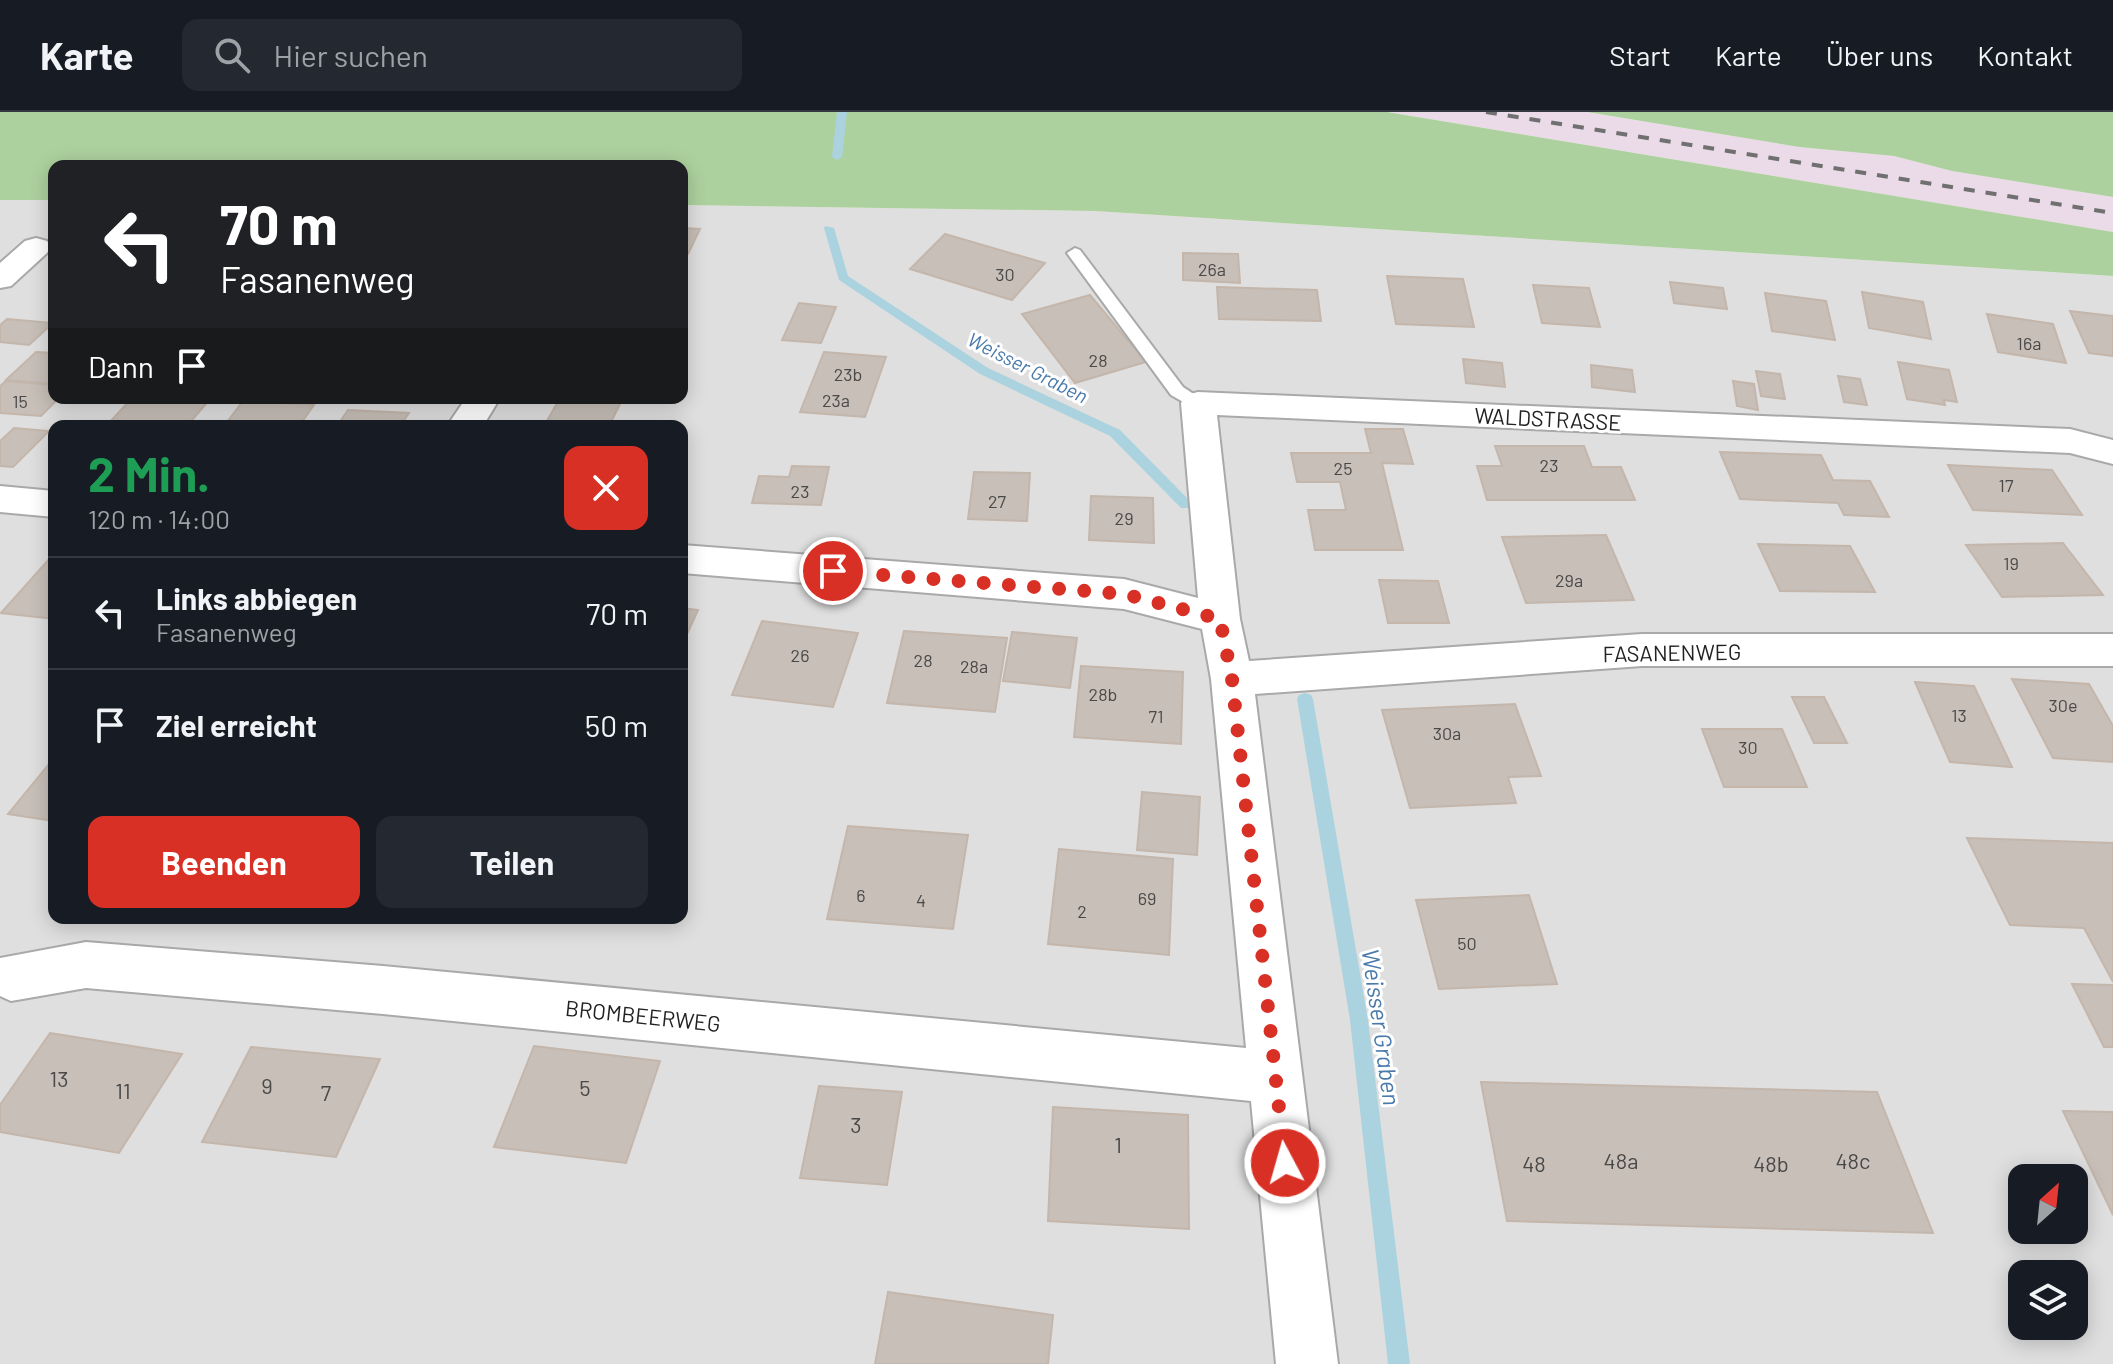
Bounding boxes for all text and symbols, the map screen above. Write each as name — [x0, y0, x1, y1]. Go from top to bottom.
search box — [182, 19, 742, 91]
text: Karte — [40, 32, 134, 78]
icon: search — [210, 33, 254, 77]
text: Hier suchen — [274, 37, 428, 73]
text: Start — [1609, 38, 1671, 72]
text: Karte — [1715, 38, 1782, 72]
text: Über uns — [1826, 38, 1933, 72]
text: Kontakt — [1977, 38, 2073, 72]
text: 70 m — [220, 189, 338, 256]
icon: left — [88, 192, 192, 296]
text: Fasanenweg — [220, 257, 415, 300]
house number: 26a — [1198, 258, 1226, 280]
house number: 30 — [995, 263, 1015, 285]
water label: Weisser Graben — [964, 326, 1092, 408]
house number: 16a — [2017, 332, 2041, 354]
icon: arrive — [170, 344, 214, 388]
text: Dann — [88, 348, 154, 384]
house number: 28 — [1088, 349, 1108, 371]
house number: 23b — [834, 363, 862, 385]
house number: 23a — [822, 389, 850, 411]
house number: 15 — [12, 390, 28, 412]
street label: WALDSTRASSE — [1474, 401, 1622, 435]
text: 2 Min. — [88, 444, 210, 502]
button: close — [564, 446, 648, 530]
house number: 23 — [1540, 454, 1558, 476]
house number: 25 — [1334, 457, 1352, 479]
house number: 17 — [1999, 474, 2014, 496]
house number: 23 — [791, 480, 809, 502]
house number: 27 — [988, 490, 1007, 512]
text: 120 m · 14:00 — [88, 503, 230, 534]
house number: 29 — [1114, 507, 1134, 529]
pin — [799, 537, 867, 605]
icon: arrive — [811, 549, 855, 593]
house number: 19 — [2003, 552, 2019, 574]
house number: 29a — [1555, 569, 1583, 591]
text: Links abbiegen — [156, 580, 357, 616]
icon: left — [88, 591, 132, 635]
text: 70 m — [586, 595, 648, 631]
text: Fasanenweg — [156, 616, 297, 647]
street label: FASANENWEG — [1602, 638, 1742, 666]
house number: 26 — [791, 644, 809, 666]
house number: 28 — [913, 649, 933, 671]
house number: 28a — [960, 655, 988, 677]
house number: 28b — [1089, 683, 1117, 705]
house number: 30e — [2048, 694, 2078, 716]
icon: arrive — [88, 703, 132, 747]
house number: 13 — [1951, 704, 1967, 726]
house number: 71 — [1149, 705, 1163, 727]
text: Ziel erreicht — [156, 707, 317, 743]
text: 50 m — [585, 707, 648, 743]
house number: 30a — [1433, 722, 1461, 744]
house number: 30 — [1738, 736, 1758, 758]
button: Beenden — [88, 816, 360, 908]
button: Teilen — [376, 816, 648, 908]
house number: 6 — [856, 884, 866, 906]
house number: 69 — [1138, 887, 1156, 909]
house number: 4 — [916, 889, 926, 911]
house number: 2 — [1077, 900, 1087, 922]
house number: 50 — [1457, 932, 1477, 954]
water label: Weisser Graben — [1357, 947, 1407, 1107]
street label: BROMBEERWEG — [564, 994, 722, 1036]
house number: 13 — [49, 1065, 69, 1091]
house number: 9 — [261, 1072, 273, 1098]
house number: 5 — [579, 1074, 591, 1100]
house number: 11 — [115, 1077, 131, 1103]
house number: 7 — [321, 1079, 331, 1105]
house number: 3 — [850, 1111, 862, 1137]
position arrow — [1243, 1121, 1327, 1205]
house number: 1 — [1114, 1131, 1122, 1157]
house number: 48a — [1604, 1147, 1638, 1173]
house number: 48c — [1835, 1147, 1871, 1173]
house number: 48 — [1522, 1150, 1546, 1176]
house number: 48b — [1753, 1150, 1789, 1176]
north arrow — [2008, 1164, 2088, 1244]
map controls — [2008, 1164, 2088, 1340]
button: layers — [2008, 1260, 2088, 1340]

